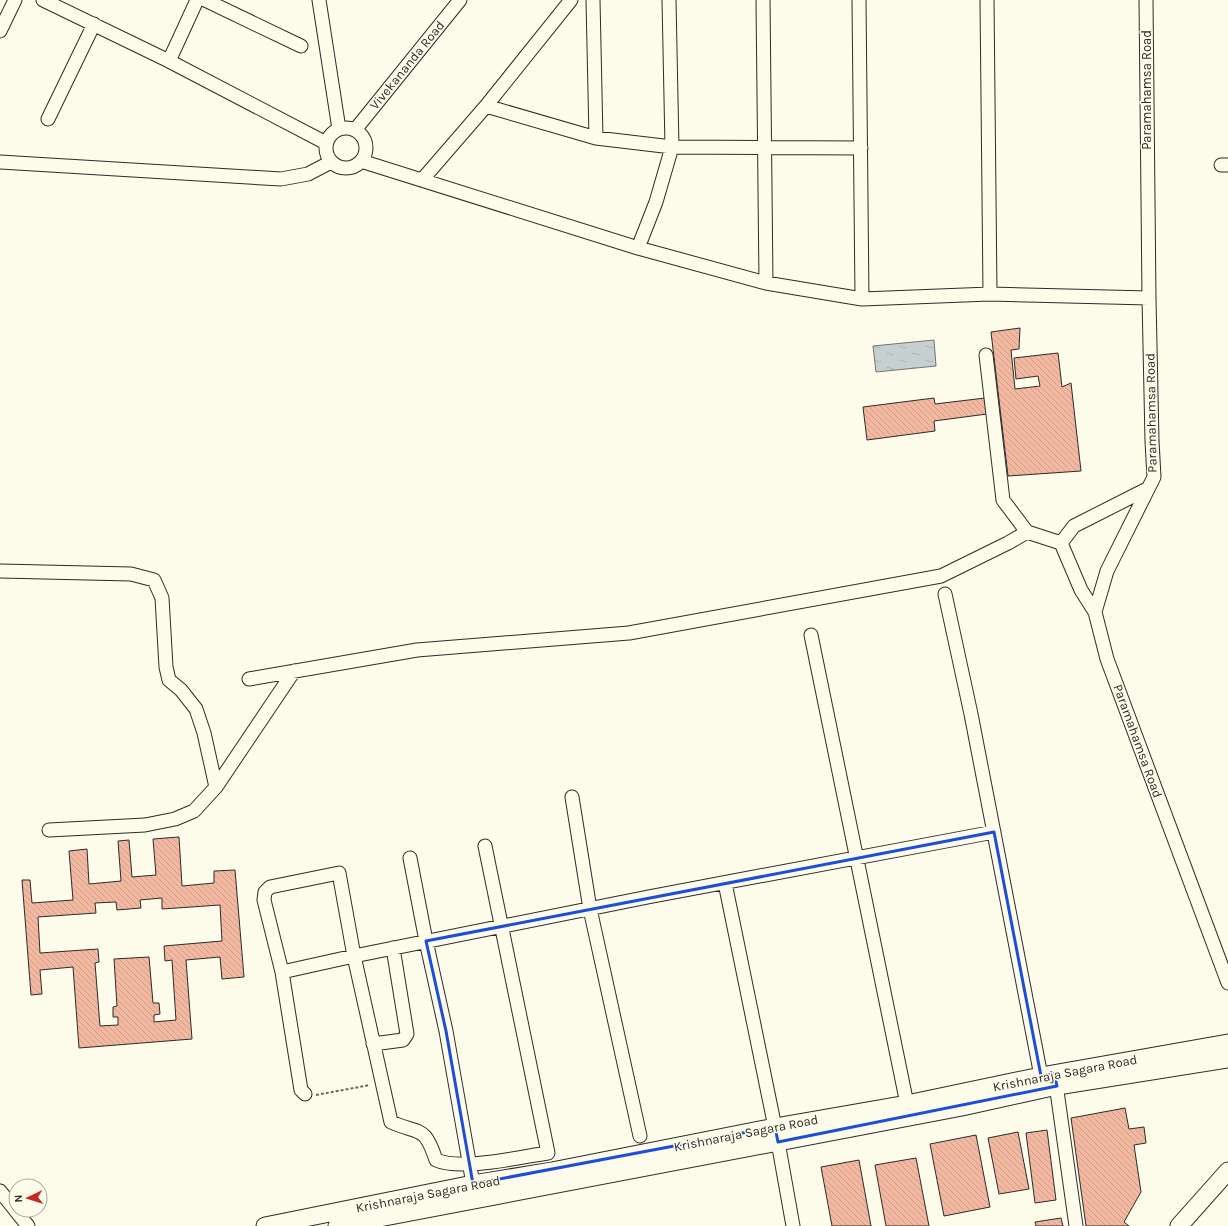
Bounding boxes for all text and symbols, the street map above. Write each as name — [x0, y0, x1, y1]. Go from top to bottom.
street label: Vivekananda Road — [367, 18, 447, 112]
street label: Paramahamsa Road — [1139, 30, 1154, 150]
street label: Paramahamsa Road — [1142, 353, 1160, 473]
street label: Paramahamsa Road — [1110, 682, 1166, 800]
street label: Krishnaraja Sagara Road — [992, 1052, 1138, 1094]
street label: Krishnaraja Sagara Road — [673, 1112, 819, 1154]
street label: Krishnaraja Sagara Road — [355, 1173, 501, 1215]
north arrow — [8, 1178, 48, 1218]
text: N — [12, 1194, 25, 1203]

